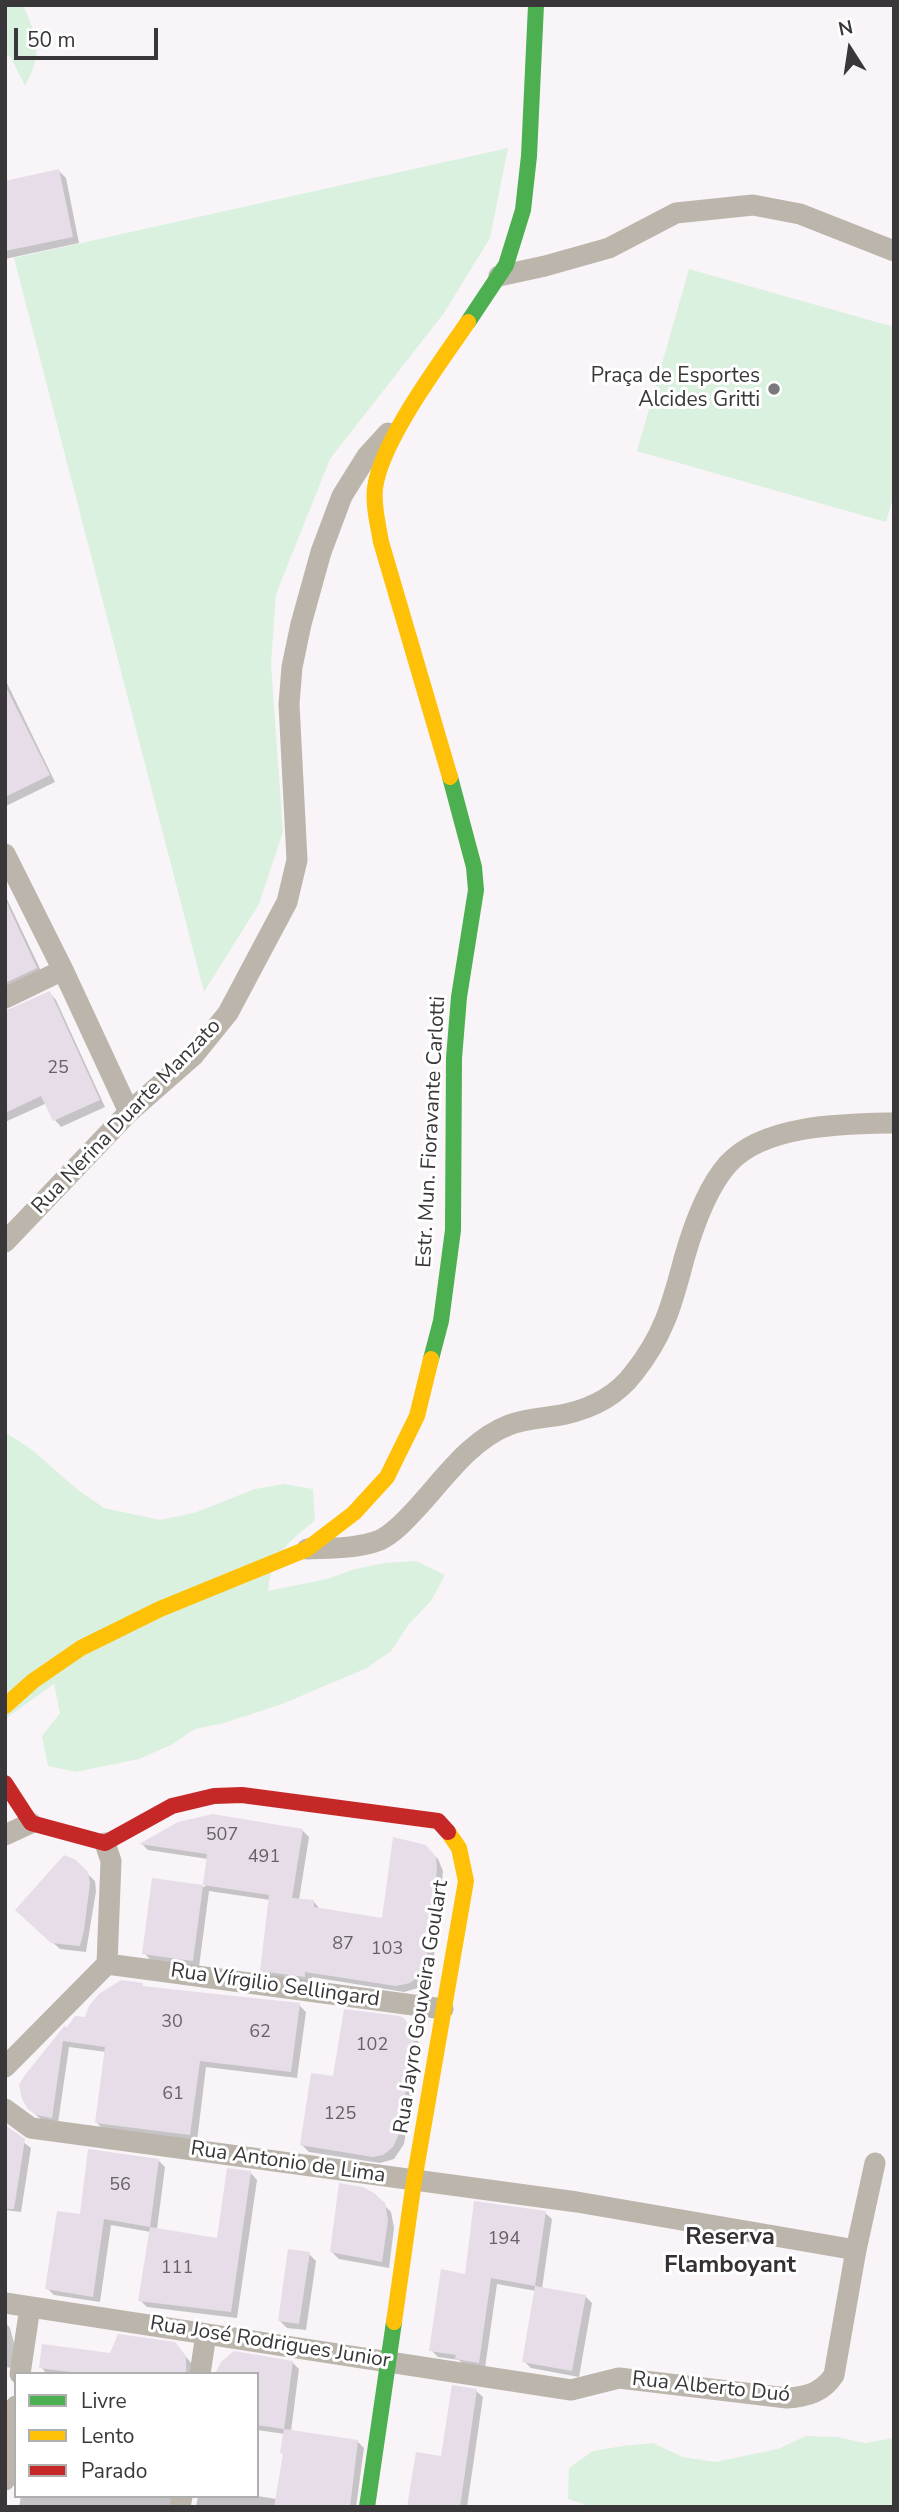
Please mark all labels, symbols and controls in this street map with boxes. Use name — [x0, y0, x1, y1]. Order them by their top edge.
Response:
scale bar — [18, 14, 161, 58]
north arrow — [815, 14, 885, 84]
text: N — [836, 14, 855, 43]
text: 50 m — [27, 26, 76, 54]
place label: Praça de Esportes Alcides Gritti — [591, 364, 760, 414]
marker: Praça de Esportes Alcides Gritti — [766, 381, 782, 397]
street label: Estr. Mun. Fioravante Carlotti — [412, 996, 452, 1268]
street label: Rua Nerina Duarte Manzato — [27, 1014, 227, 1220]
house number: 25 — [47, 1058, 69, 1080]
house number: 507 — [206, 1825, 238, 1847]
house number: 491 — [248, 1847, 280, 1869]
street label: Rua Jayro Gouveira Goulart — [390, 1878, 454, 2136]
house number: 87 — [332, 1934, 354, 1956]
house number: 103 — [371, 1939, 403, 1961]
street label: Rua Vírgilio Sellingard — [169, 1959, 381, 2013]
house number: 30 — [161, 2012, 183, 2034]
house number: 62 — [249, 2022, 271, 2044]
house number: 102 — [356, 2035, 388, 2057]
house number: 61 — [162, 2084, 184, 2106]
house number: 125 — [324, 2104, 356, 2126]
street label: Rua Antonio de Lima — [189, 2137, 387, 2189]
house number: 56 — [109, 2175, 131, 2197]
district label: Reserva Flamboyant — [664, 2224, 796, 2280]
house number: 194 — [488, 2229, 520, 2251]
house number: 111 — [161, 2258, 193, 2280]
street label: Rua José Rodrigues Junior — [148, 2312, 392, 2374]
street label: Rua Alberto Duó — [631, 2367, 791, 2409]
legend — [14, 2372, 259, 2498]
text: Livre — [81, 2387, 127, 2415]
text: Lento — [81, 2422, 134, 2450]
text: Parado — [81, 2457, 147, 2485]

